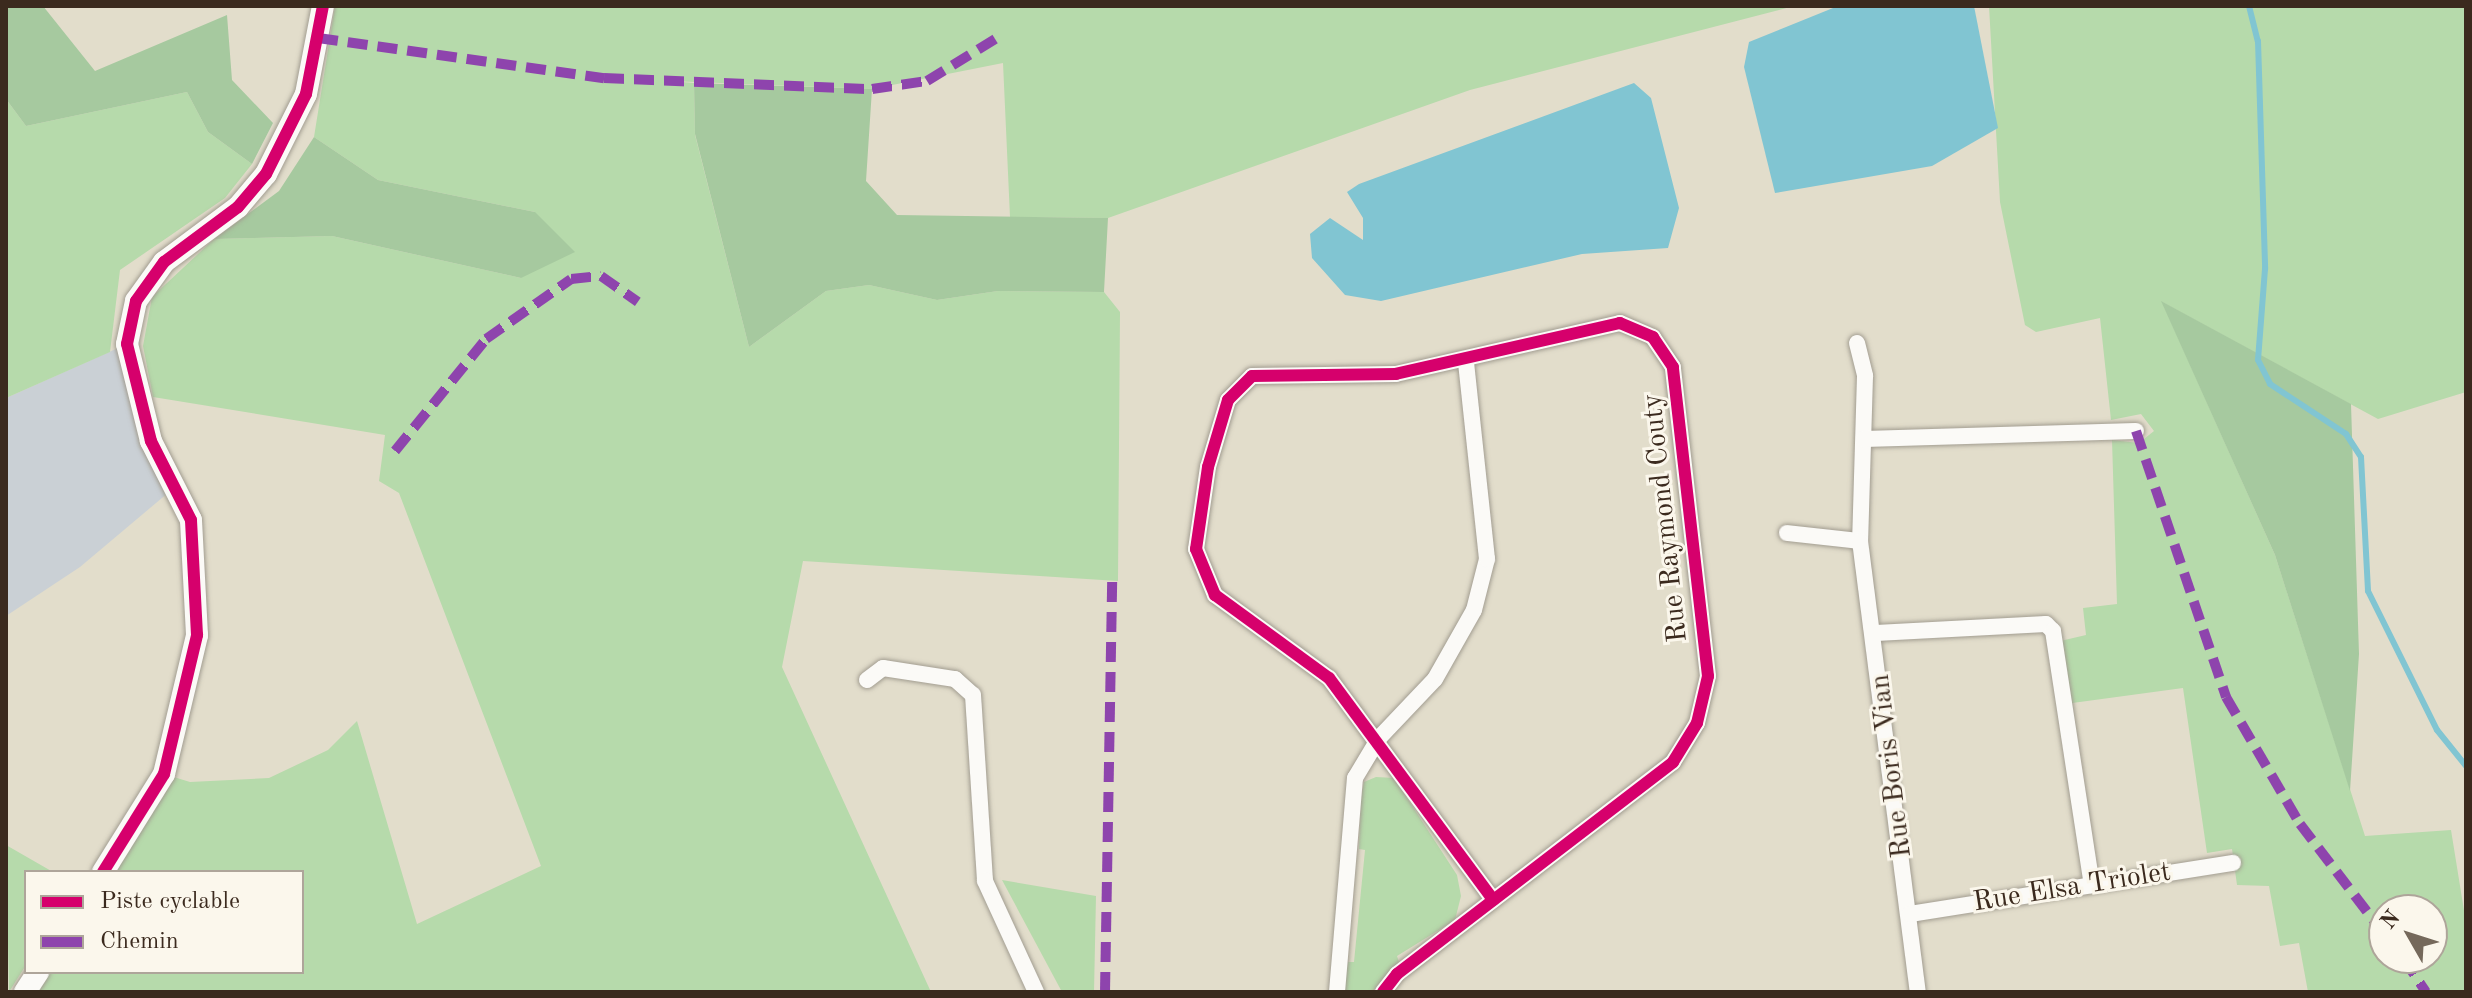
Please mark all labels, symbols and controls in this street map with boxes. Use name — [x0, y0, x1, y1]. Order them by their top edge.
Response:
street label: Rue Raymond Couty — [1636, 392, 1696, 644]
street label: Rue Boris Vian — [1864, 672, 1920, 860]
street label: Rue Elsa Triolet — [1971, 856, 2173, 920]
legend — [24, 870, 304, 974]
text: Piste cyclable — [100, 890, 240, 914]
north arrow — [2368, 894, 2448, 974]
text: N — [2377, 907, 2405, 934]
text: Chemin — [100, 930, 179, 954]

